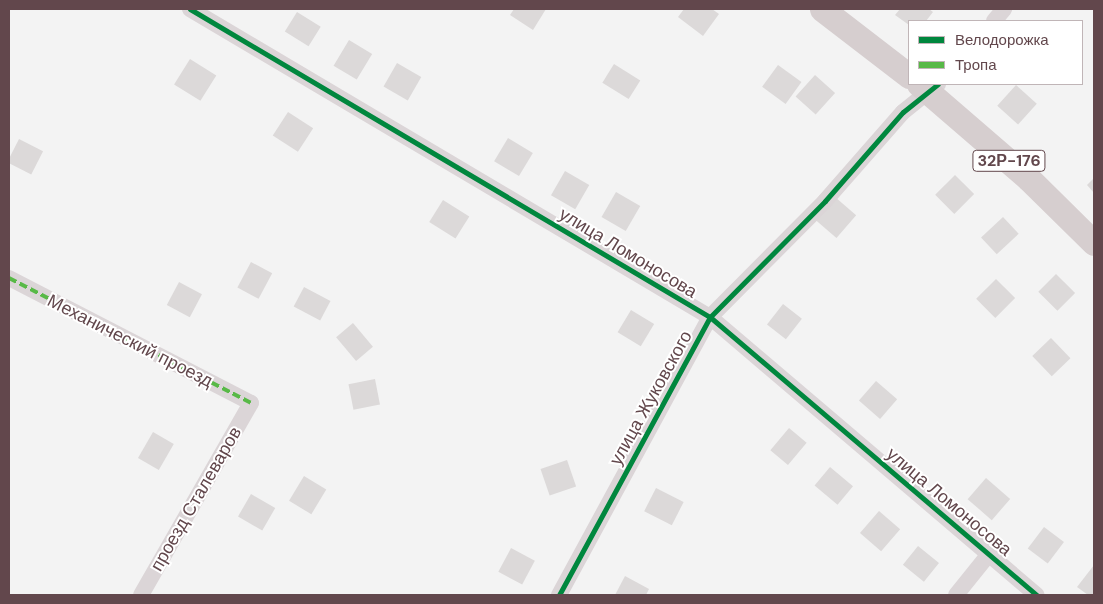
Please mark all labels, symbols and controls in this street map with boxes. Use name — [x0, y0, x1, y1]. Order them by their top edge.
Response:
legend — [908, 20, 1083, 85]
text: Велодорожка — [955, 30, 1049, 50]
text: Тропа — [955, 55, 996, 75]
road number: 32Р-176 — [972, 148, 1046, 175]
street label: улица Ломоносова — [555, 203, 701, 303]
street label: Механический проезд — [44, 290, 216, 392]
street label: улица Жуковского — [605, 327, 697, 469]
street label: проезд Сталеваров — [146, 423, 246, 575]
street label: улица Ломоносова — [882, 443, 1016, 561]

